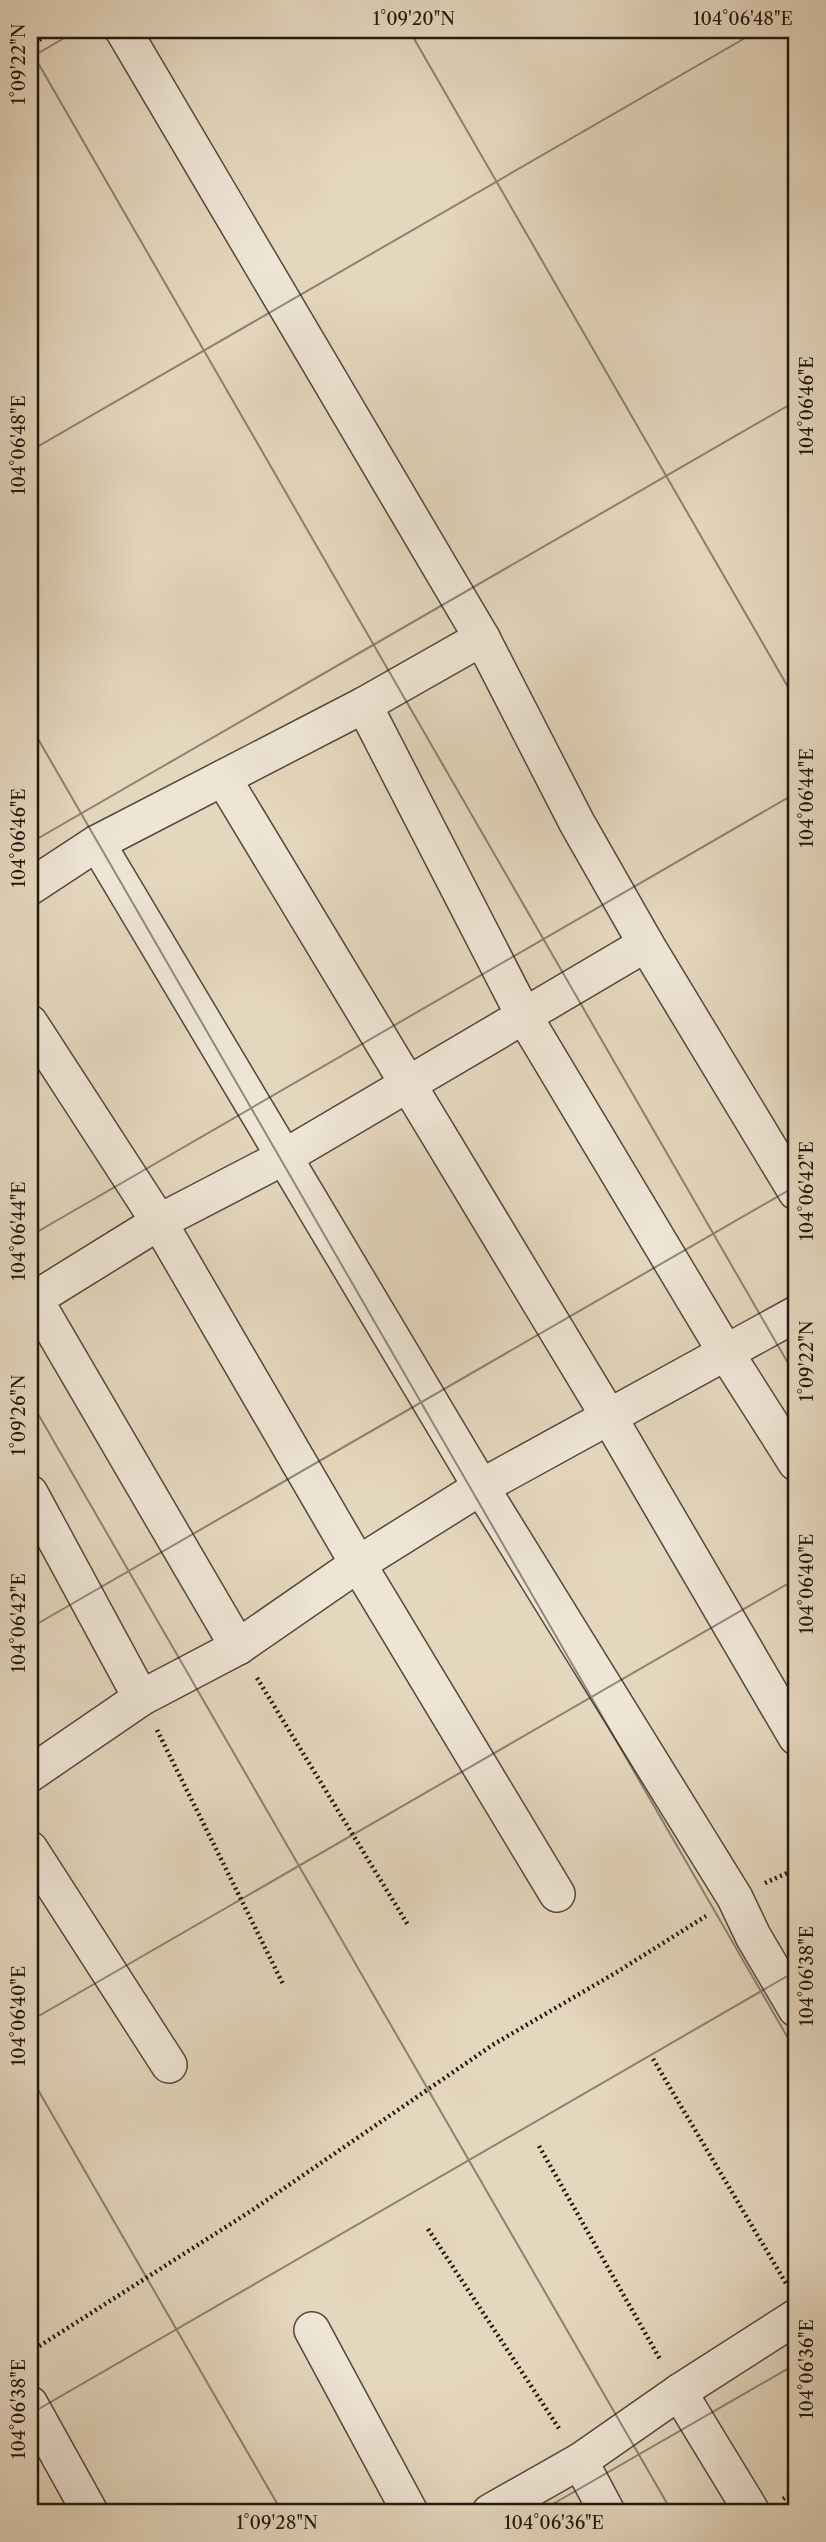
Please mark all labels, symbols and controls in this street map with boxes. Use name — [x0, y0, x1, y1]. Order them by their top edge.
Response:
text: 1°09'20"N — [373, 8, 455, 30]
text: 104°06'48"E — [693, 8, 793, 30]
text: 1°09'22"N — [8, 23, 30, 105]
text: 104°06'46"E — [796, 356, 818, 456]
text: 104°06'48"E — [8, 395, 30, 495]
text: 104°06'44"E — [796, 748, 818, 848]
text: 104°06'46"E — [8, 788, 30, 888]
text: 104°06'42"E — [796, 1141, 818, 1241]
text: 104°06'44"E — [8, 1181, 30, 1281]
text: 1°09'22"N — [796, 1320, 818, 1402]
text: 1°09'26"N — [8, 1374, 30, 1456]
text: 104°06'40"E — [796, 1534, 818, 1634]
text: 104°06'42"E — [8, 1573, 30, 1673]
text: 104°06'38"E — [796, 1926, 818, 2026]
text: 104°06'40"E — [8, 1966, 30, 2066]
text: 104°06'36"E — [796, 2319, 818, 2419]
text: 104°06'38"E — [8, 2359, 30, 2459]
text: 1°09'28"N — [236, 2512, 318, 2534]
text: 104°06'36"E — [504, 2512, 604, 2534]

